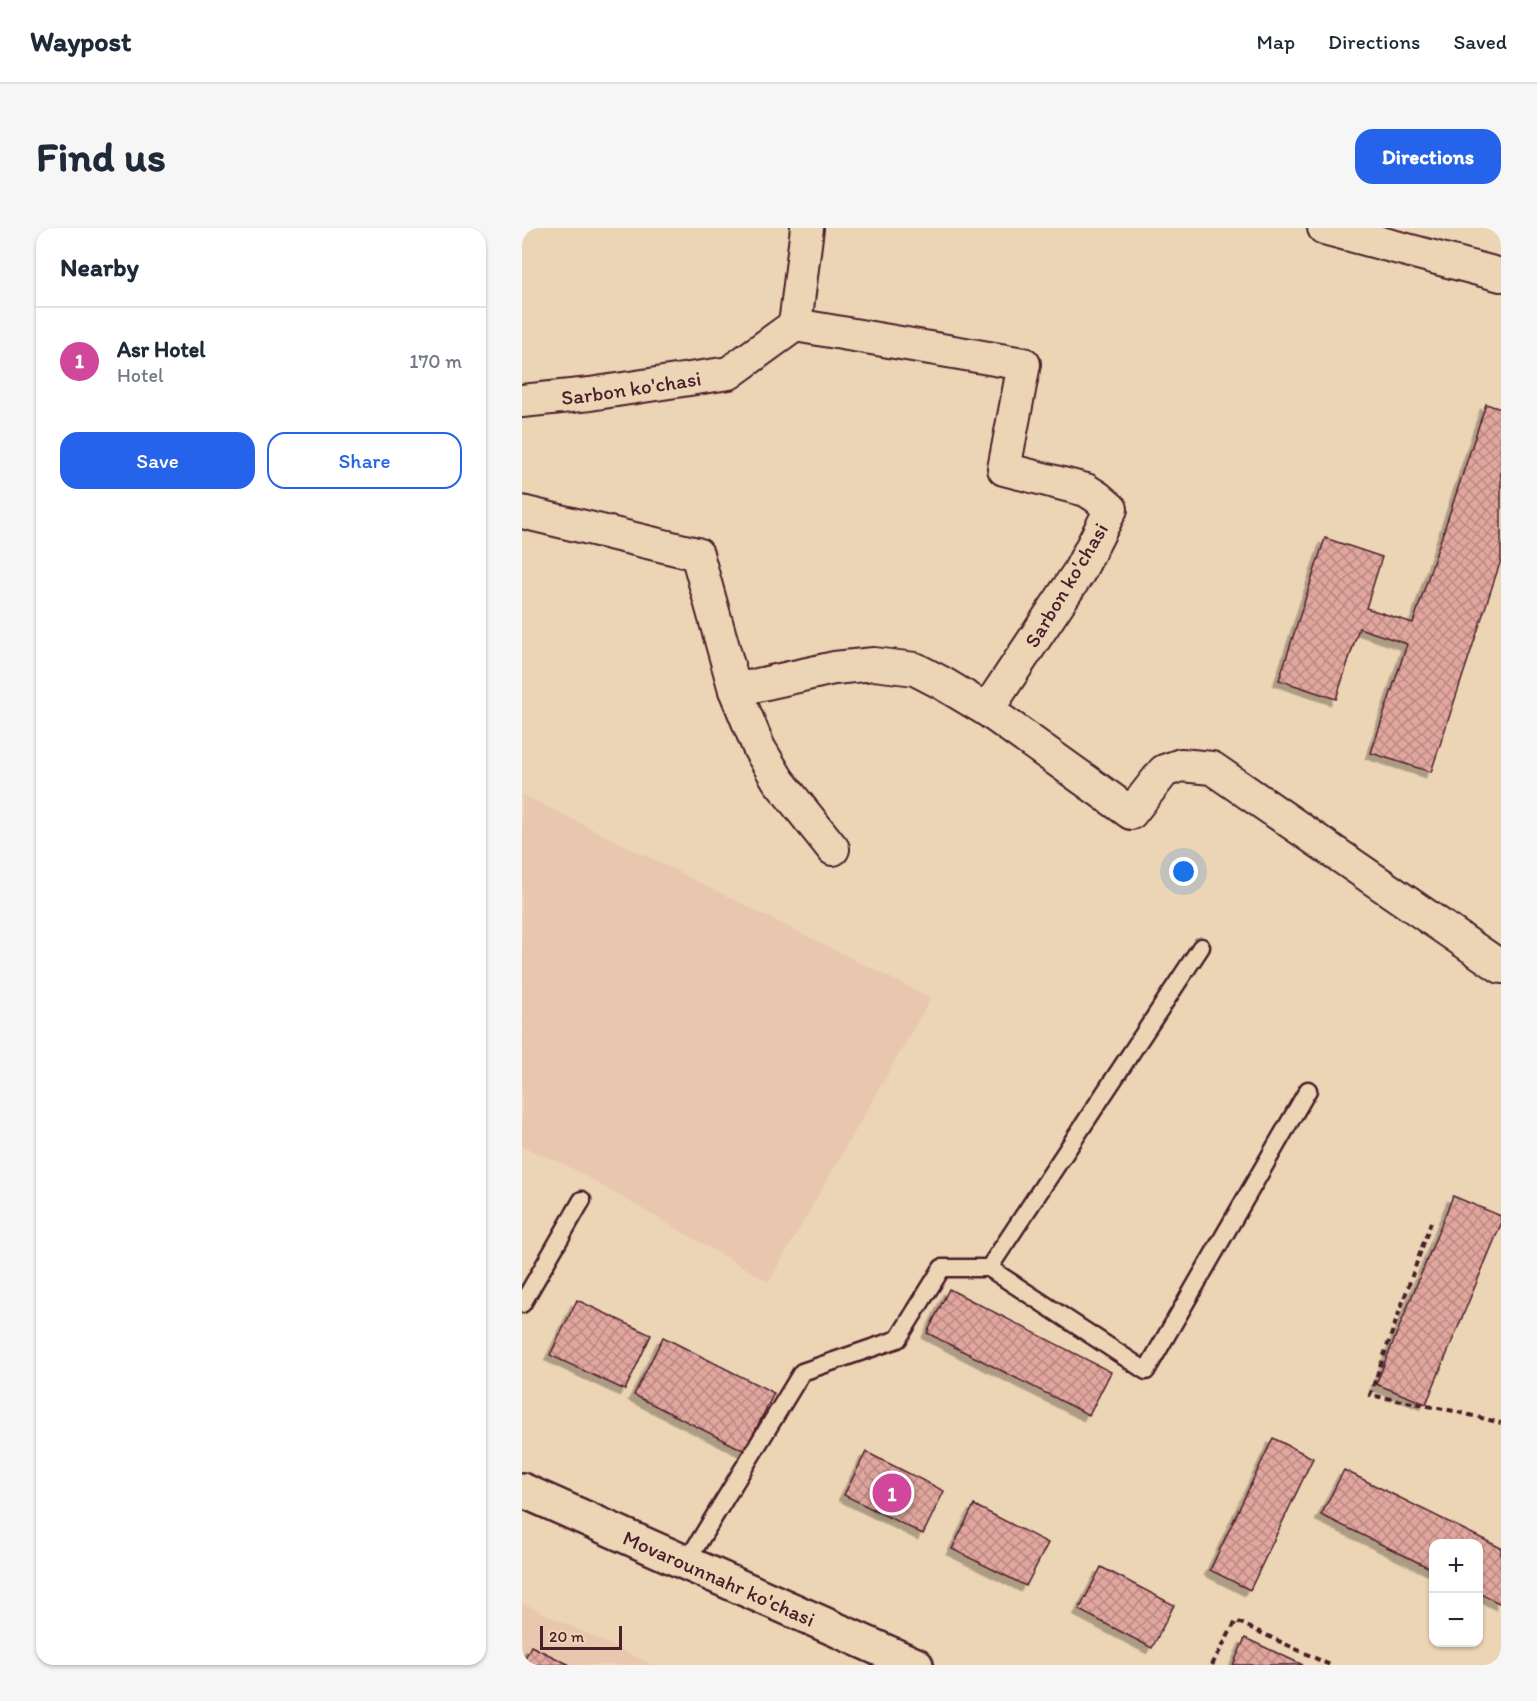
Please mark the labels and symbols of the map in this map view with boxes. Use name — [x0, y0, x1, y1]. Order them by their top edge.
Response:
street label: Sarbon ko'chasi — [560, 365, 703, 409]
street label: Sarbon ko'chasi — [1019, 518, 1113, 652]
your location — [1169, 857, 1198, 886]
pin: 1 — [872, 1470, 911, 1516]
street label: Movarounnahr ko'chasi — [620, 1524, 819, 1631]
scale bar — [540, 1623, 622, 1650]

